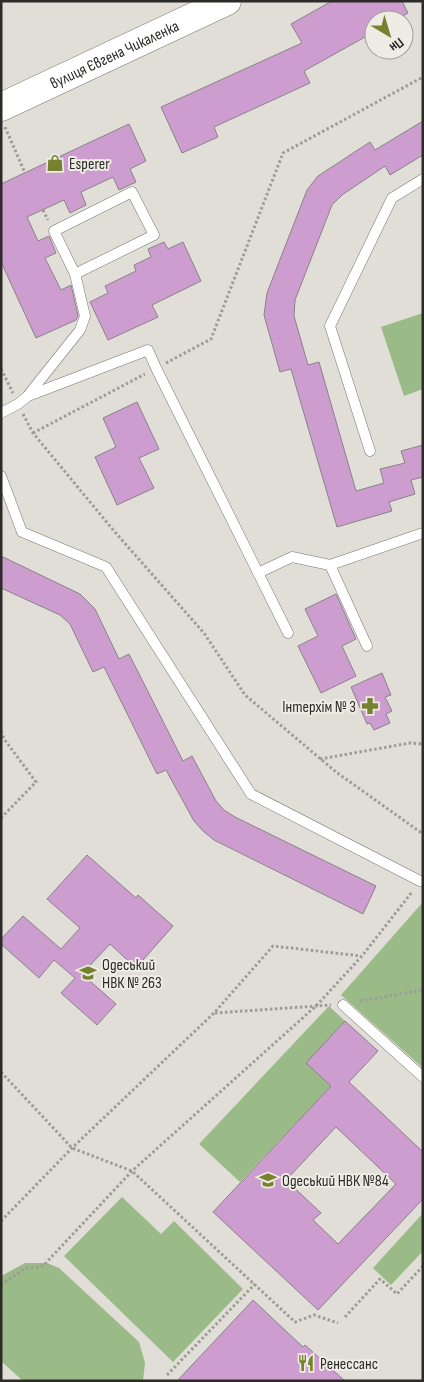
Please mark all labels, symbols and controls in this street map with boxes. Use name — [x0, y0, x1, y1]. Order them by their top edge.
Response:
north arrow — [364, 10, 414, 60]
street label: вулиця Євгена Чикаленка — [47, 17, 182, 94]
text: Пн — [386, 34, 407, 56]
shop icon: Esperer — [45, 153, 65, 173]
place label: Esperer — [69, 155, 110, 174]
pharmacy icon: Інтерхім № 3 — [360, 696, 380, 716]
place label: Інтерхім № 3 — [282, 698, 356, 717]
place label: Одеський НВК № 263 — [102, 956, 162, 993]
school or university icon: Одеський НВК № 263 — [78, 963, 98, 983]
school or university icon: Одеський НВК №84 — [258, 1170, 278, 1190]
place label: Одеський НВК №84 — [282, 1172, 389, 1191]
restaurant icon: Ренессанс — [296, 1353, 316, 1373]
place label: Ренессанс — [320, 1355, 378, 1374]

